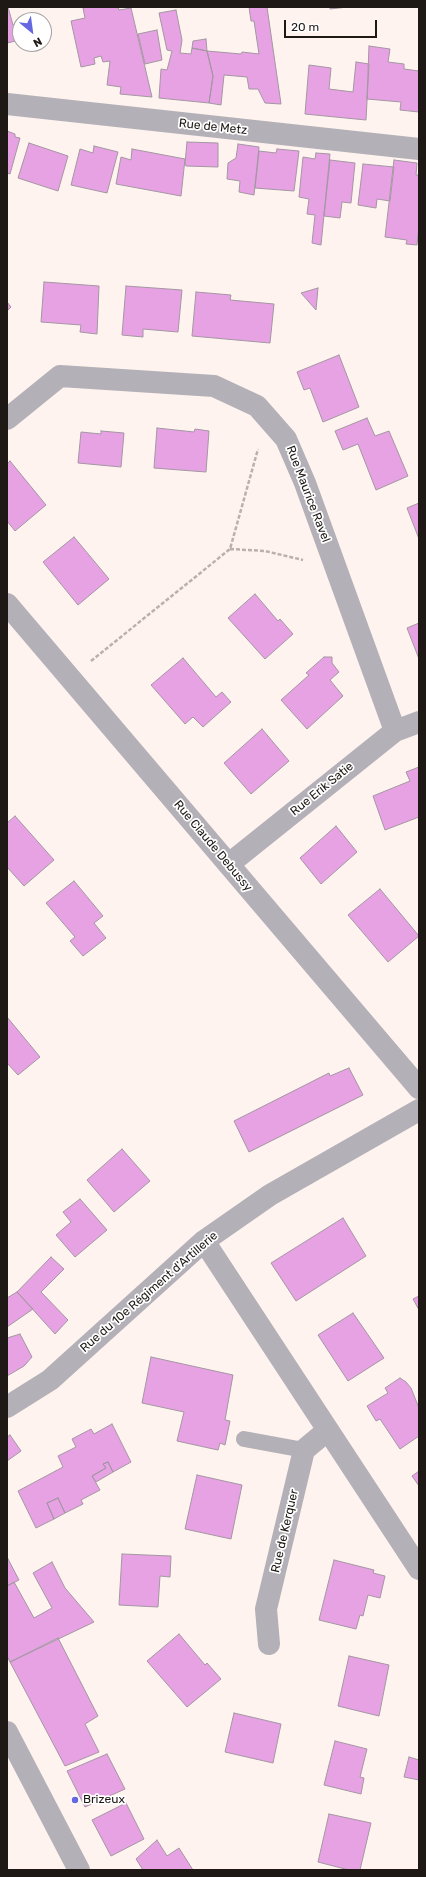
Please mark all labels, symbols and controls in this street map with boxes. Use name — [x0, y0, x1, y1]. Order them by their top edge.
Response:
north arrow — [12, 12, 52, 52]
scale bar — [286, 12, 379, 38]
text: 20 m — [291, 20, 319, 34]
text: N — [31, 34, 44, 50]
street label: Rue de Metz — [178, 116, 248, 138]
street label: Rue Maurice Ravel — [283, 444, 333, 544]
street label: Rue Erik Satie — [288, 759, 356, 819]
street label: Rue Claude Debussy — [171, 798, 255, 894]
street label: Rue du 10e Régiment d'Artillerie — [77, 1228, 221, 1356]
street label: Rue de Kerquer — [268, 1488, 302, 1574]
place label: Brizeux — [83, 1793, 125, 1807]
marker: Brizeux — [70, 1795, 80, 1805]

